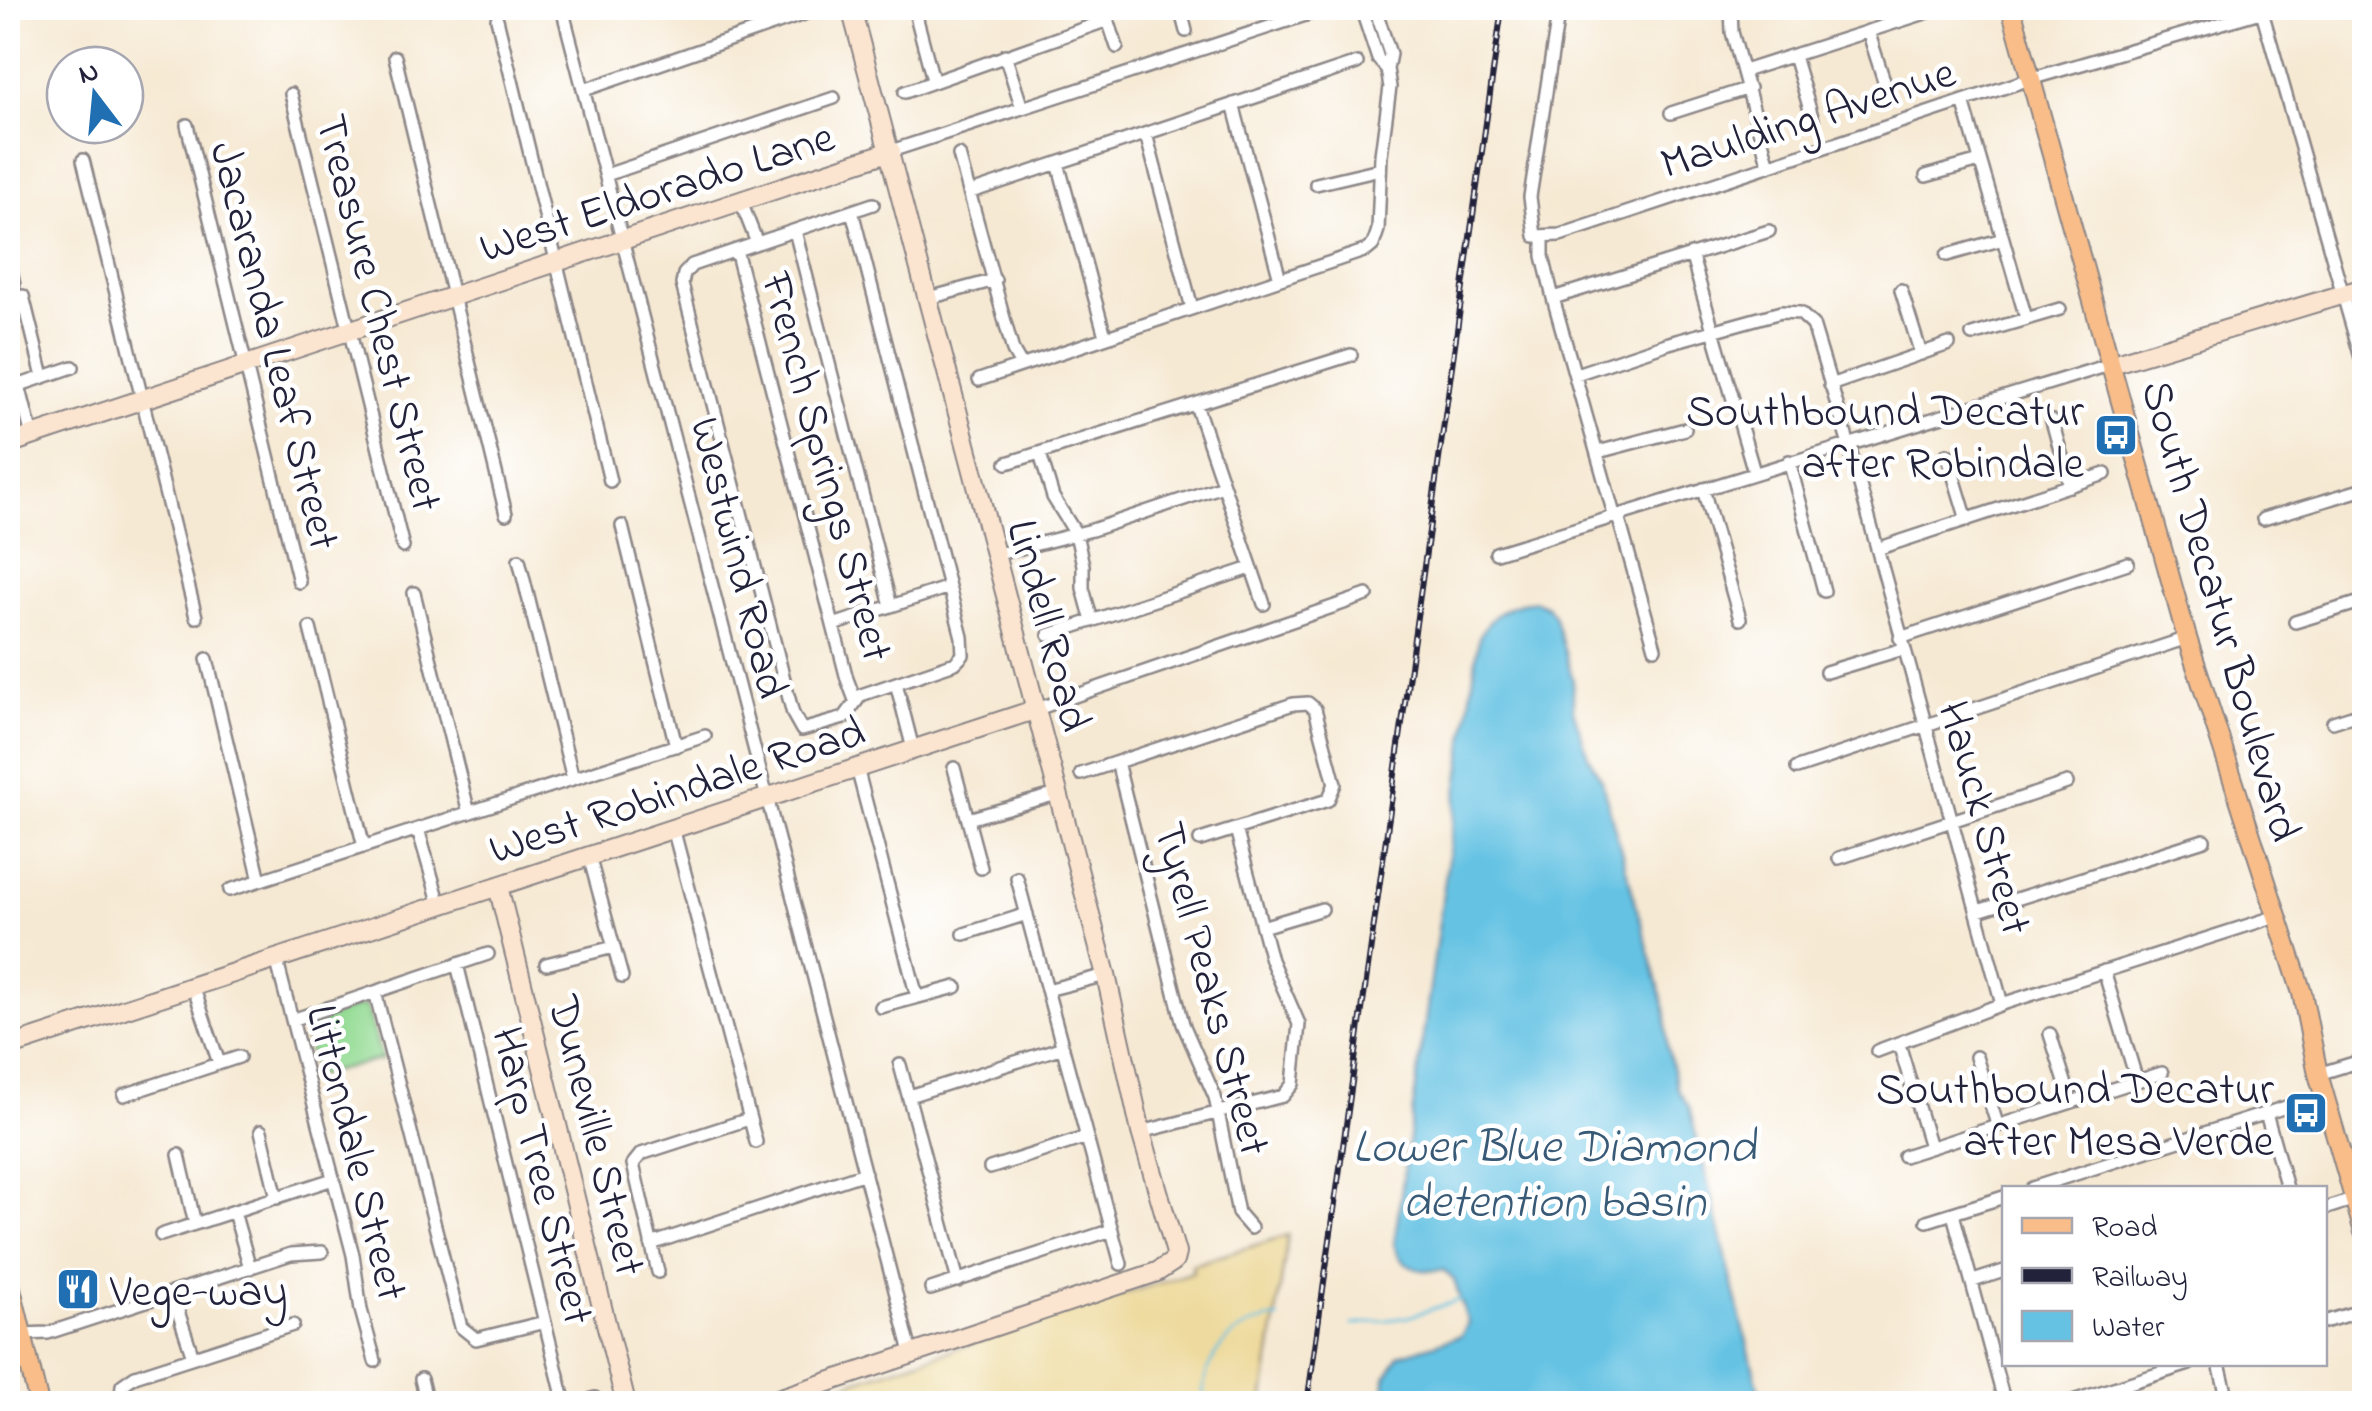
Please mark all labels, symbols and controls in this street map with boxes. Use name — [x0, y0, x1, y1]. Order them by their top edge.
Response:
street label: Maulding Avenue — [1653, 42, 1966, 200]
north arrow — [45, 45, 145, 145]
text: N — [74, 52, 104, 97]
street label: West Eldorado Lane — [472, 106, 844, 283]
street label: Treasure Chest Street — [295, 108, 457, 519]
street label: Jacaranda Leaf Street — [190, 135, 355, 557]
street label: French Springs Street — [739, 265, 908, 669]
street label: South Decatur Boulevard — [2121, 373, 2316, 850]
place label: Southbound Decatur after Robindale — [1686, 381, 2085, 499]
street label: Westwind Road — [669, 411, 803, 706]
bus stop icon: Southbound Decatur after Robindale — [2093, 412, 2139, 458]
street label: Lindell Road — [986, 513, 1106, 739]
street label: Hauck Street — [1917, 694, 2047, 943]
street label: West Robindale Road — [481, 701, 874, 885]
street label: Tyrell Peaks Street — [1133, 815, 1285, 1163]
street label: Duneville Street — [527, 988, 661, 1283]
street label: Littondale Street — [286, 998, 423, 1308]
street label: Harp Tree Street — [471, 1020, 609, 1332]
place label: Southbound Decatur after Mesa Verde — [1876, 1059, 2275, 1177]
bus stop icon: Southbound Decatur after Mesa Verde — [2283, 1090, 2329, 1136]
water label: Lower Blue Diamond detention basin — [1352, 1114, 1758, 1239]
legend — [2002, 1186, 2327, 1366]
text: Road — [2092, 1207, 2157, 1251]
text: Railway — [2092, 1257, 2188, 1301]
place label: Vege-way — [109, 1261, 287, 1328]
restaurant icon: Vege-way — [55, 1266, 101, 1312]
text: Water — [2092, 1307, 2165, 1351]

